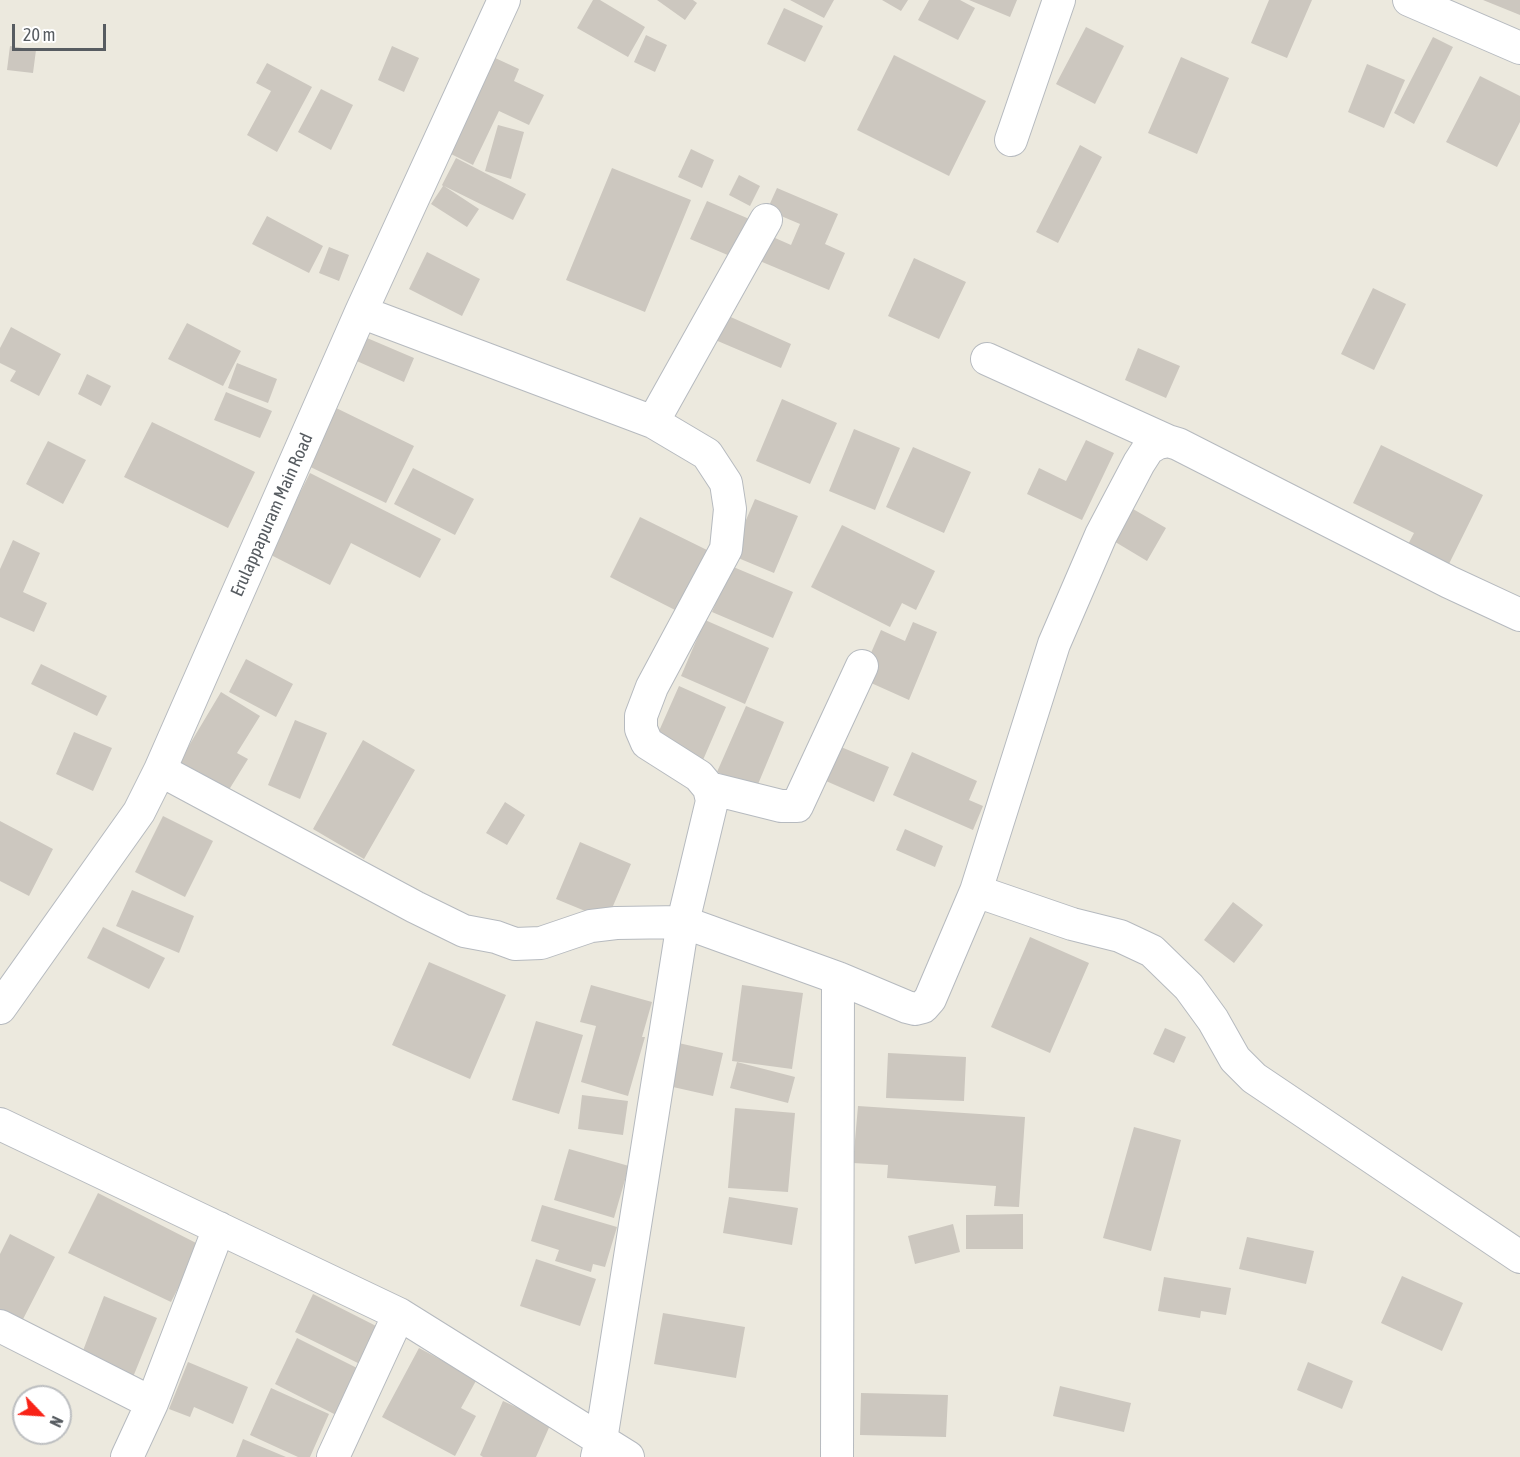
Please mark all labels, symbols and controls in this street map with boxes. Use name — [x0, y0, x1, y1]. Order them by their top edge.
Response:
scale bar — [15, 12, 110, 50]
text: 20 m — [23, 24, 55, 45]
street label: Erulappapuram Main Road — [226, 430, 318, 600]
north arrow — [12, 1385, 72, 1445]
text: N — [46, 1414, 67, 1430]

